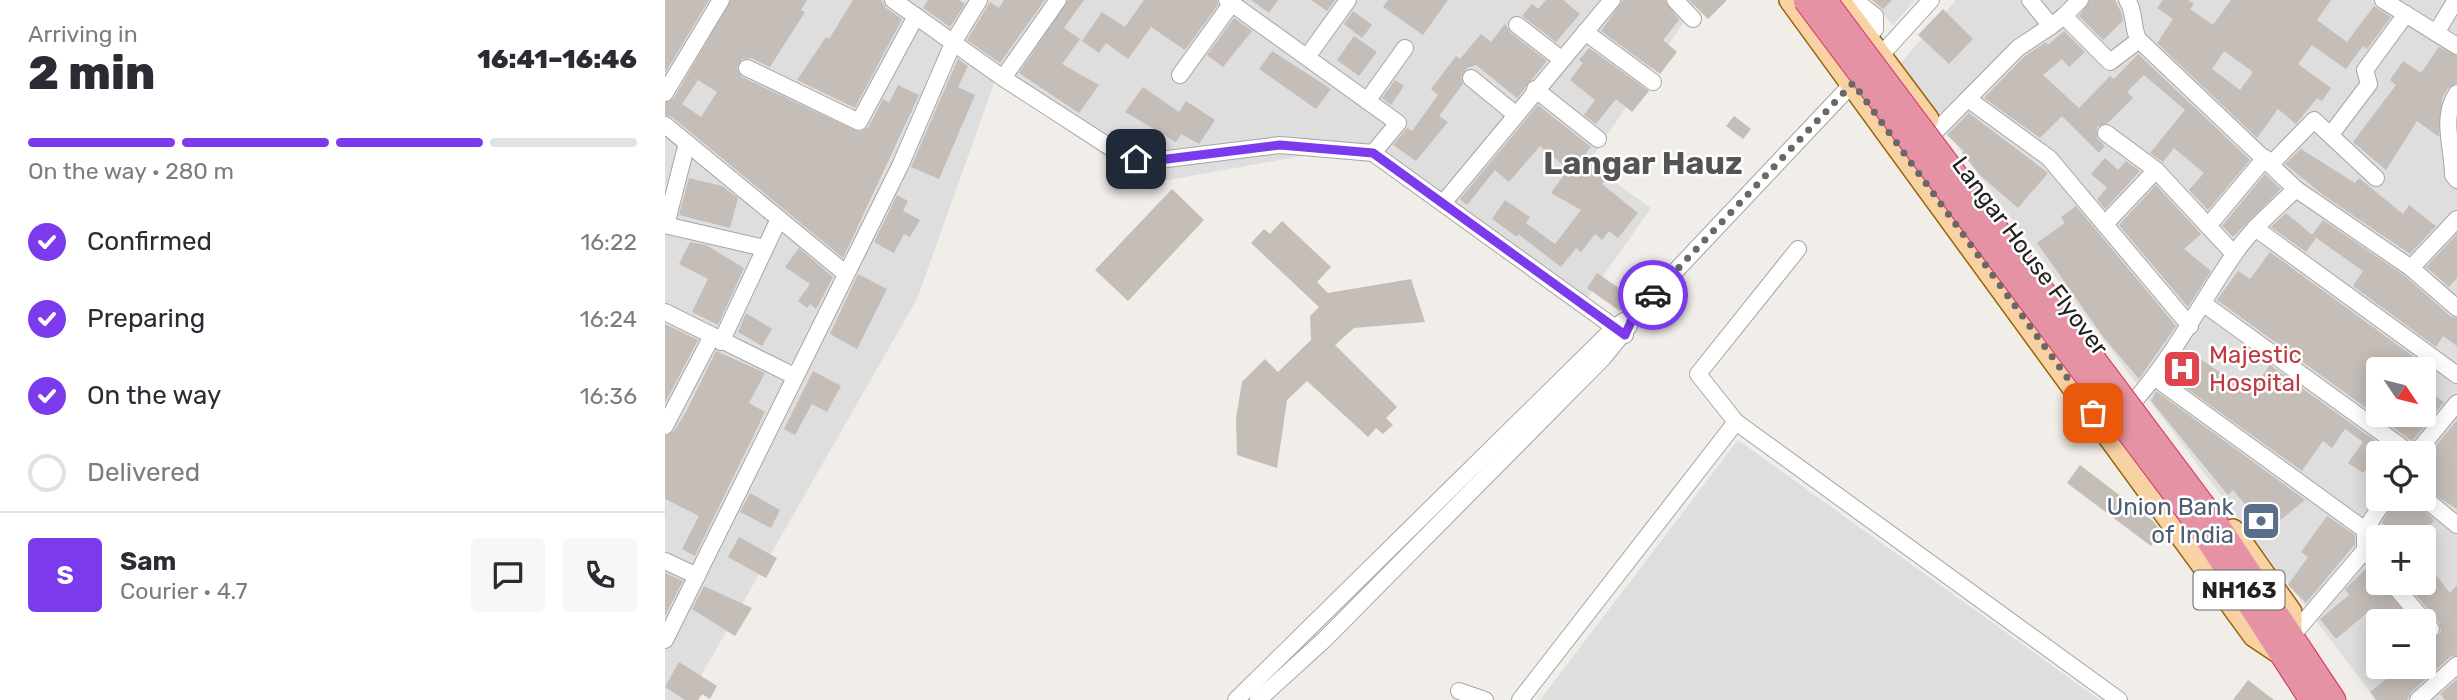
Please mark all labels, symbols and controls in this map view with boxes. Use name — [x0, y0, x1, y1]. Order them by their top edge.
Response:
text: Arriving in — [28, 20, 138, 48]
text: 16:41–16:46 — [477, 44, 637, 75]
text: 2 min — [28, 46, 155, 101]
pin — [1106, 129, 1166, 189]
icon: home — [1117, 140, 1155, 178]
district label: Langar Hauz — [1543, 144, 1743, 182]
street label: Langar House Flyover — [1946, 151, 2114, 361]
text: On the way · 280 m — [28, 157, 234, 185]
icon: check — [28, 223, 66, 261]
text: Confirmed — [87, 226, 212, 257]
text: 16:22 — [580, 228, 637, 256]
courier — [1618, 260, 1688, 330]
icon: car — [1634, 276, 1672, 314]
icon: check — [28, 300, 66, 338]
text: Preparing — [87, 303, 205, 334]
text: 16:24 — [580, 305, 637, 333]
place label: Majestic Hospital — [2209, 341, 2302, 397]
hospital icon: Majestic Hospital — [2161, 348, 2203, 390]
north arrow — [2366, 357, 2436, 427]
map controls — [2366, 357, 2436, 679]
icon: check — [28, 377, 66, 415]
text: On the way — [87, 380, 221, 411]
text: 16:36 — [580, 382, 637, 410]
pin — [2063, 383, 2123, 443]
icon: bag — [2074, 394, 2112, 432]
button: locate — [2366, 441, 2436, 511]
text: Delivered — [87, 457, 200, 488]
place label: Union Bank of India — [2106, 493, 2235, 549]
bank icon: Union Bank of India — [2240, 500, 2282, 542]
button: + — [2366, 525, 2436, 595]
button: chat — [471, 538, 545, 612]
button: phone — [563, 538, 637, 612]
text: Sam — [120, 546, 176, 577]
text: S — [56, 560, 74, 591]
road number: NH163 — [2193, 570, 2285, 610]
text: Courier · 4.7 — [120, 577, 247, 605]
button: − — [2366, 609, 2436, 679]

